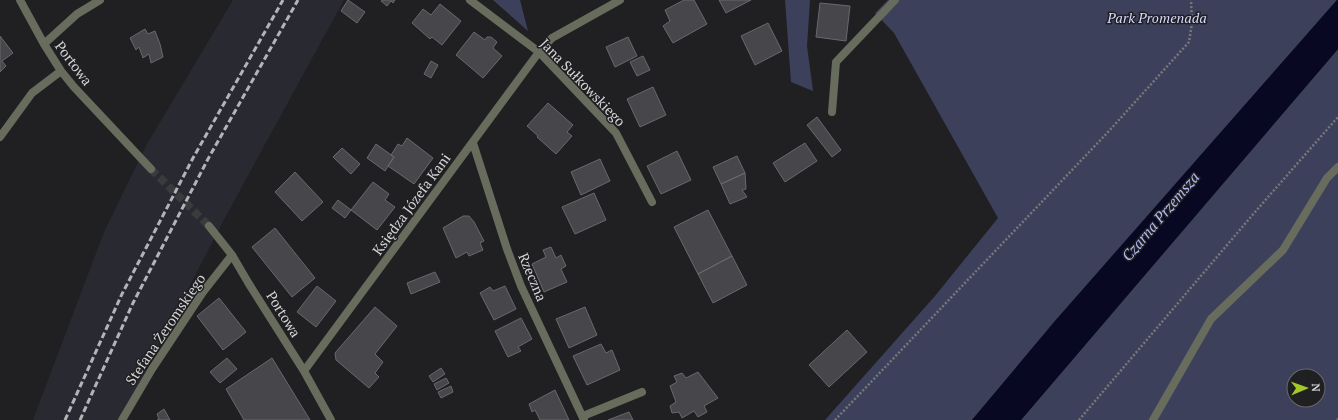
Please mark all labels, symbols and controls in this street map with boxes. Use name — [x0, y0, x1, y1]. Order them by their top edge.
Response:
park label: Park Promenada — [1106, 8, 1207, 27]
street label: Jana Sułkowskiego — [536, 34, 630, 130]
street label: Portowa — [51, 37, 97, 89]
street label: Księdza Józefa Kani — [368, 149, 454, 259]
water label: Czarna Przemsza — [1117, 167, 1203, 265]
street label: Rzeczna — [514, 250, 552, 304]
street label: Stefana Żeromskiego — [121, 269, 210, 388]
street label: Portowa — [262, 287, 306, 341]
north arrow — [1286, 368, 1326, 408]
text: N — [1309, 383, 1323, 393]

